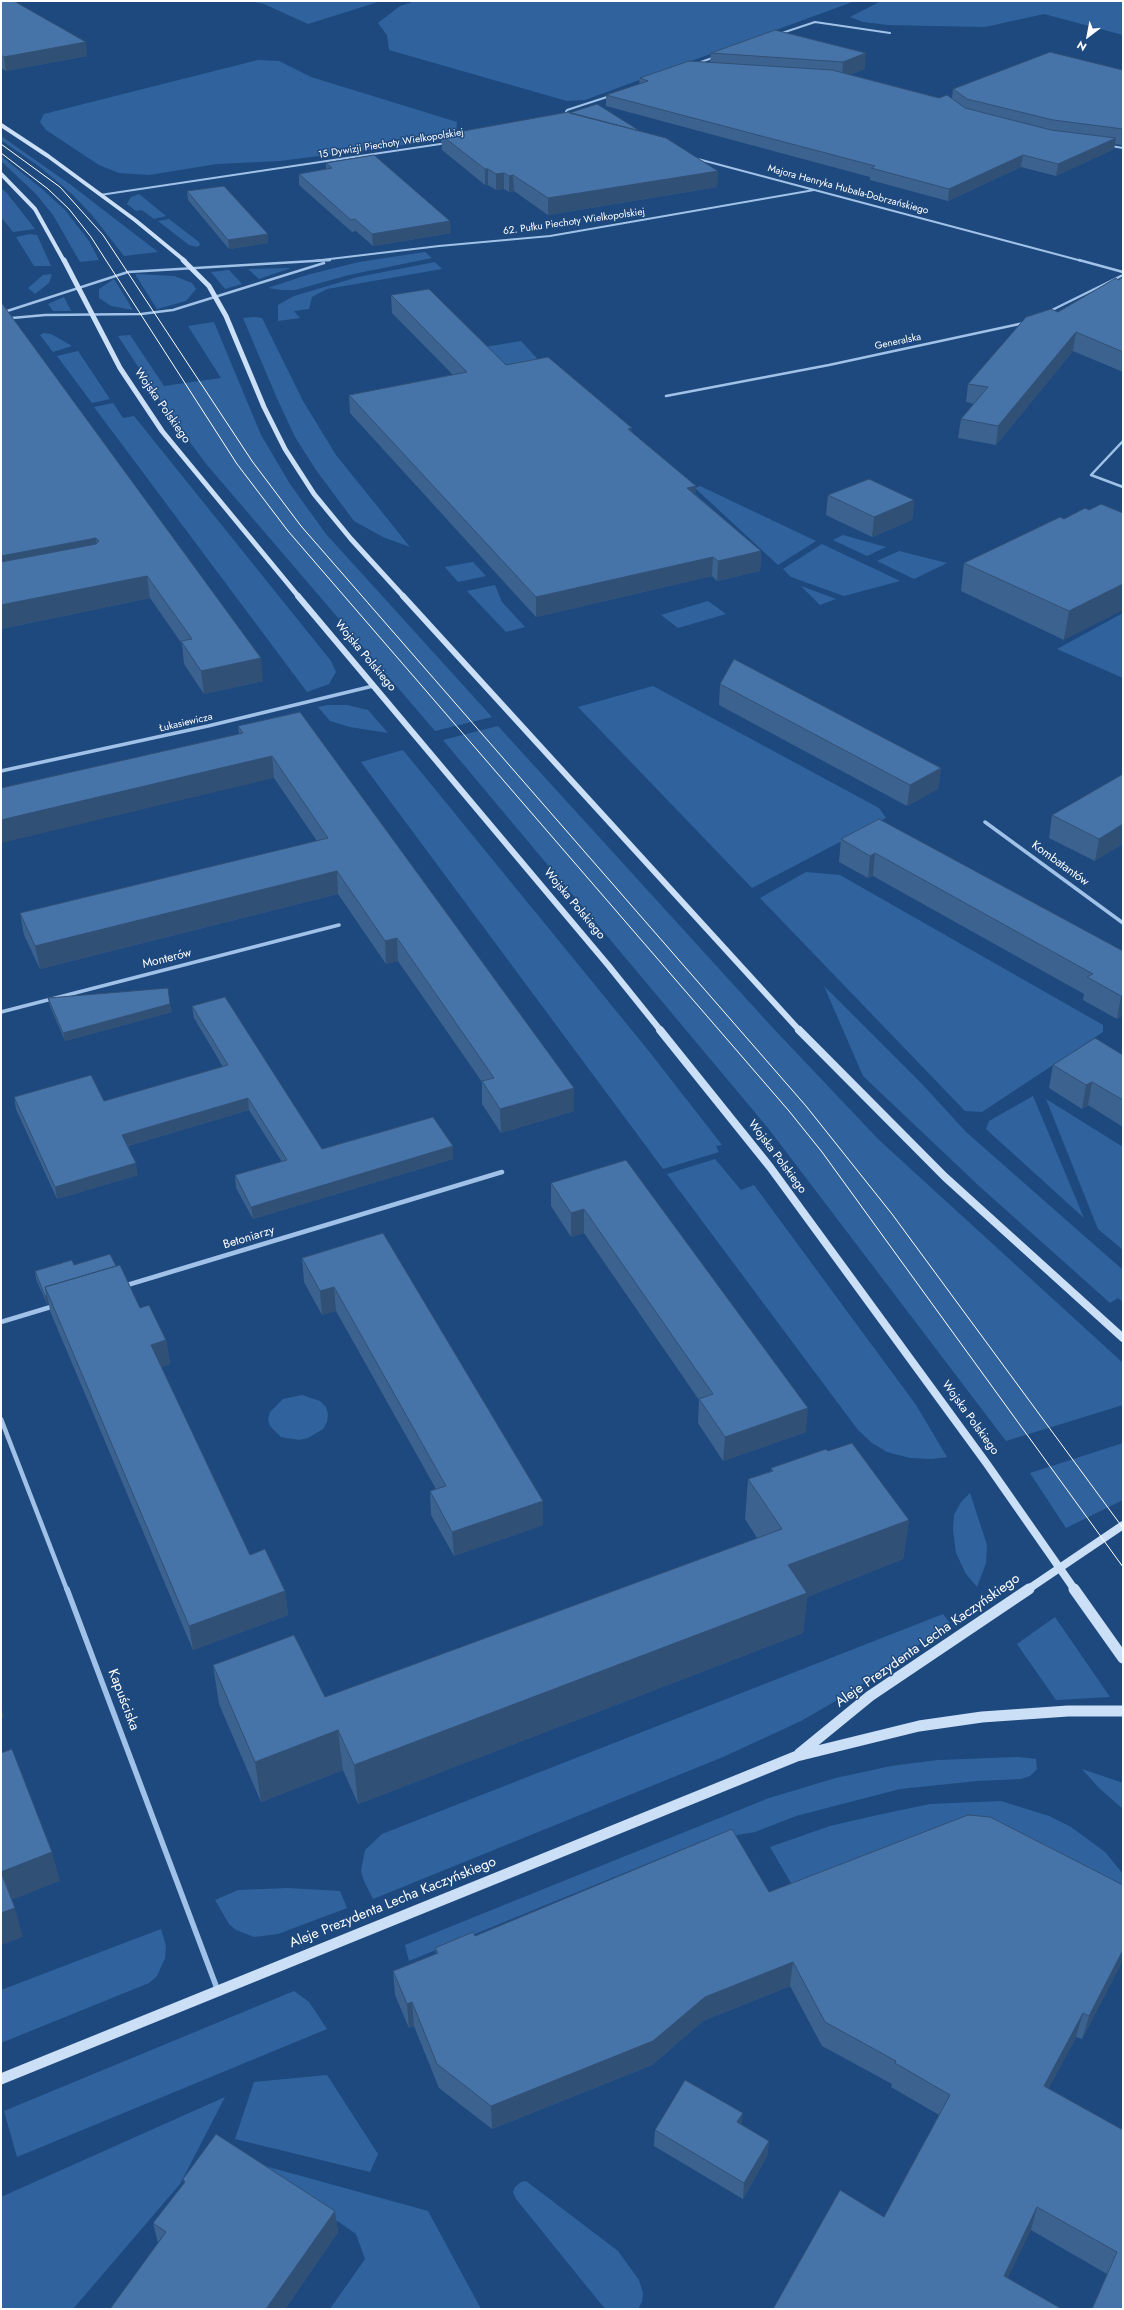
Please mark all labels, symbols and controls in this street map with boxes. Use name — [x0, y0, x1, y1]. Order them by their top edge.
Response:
north arrow — [1068, 16, 1108, 56]
text: N — [1074, 37, 1090, 55]
street label: 15 Dywizji Piechoty Wielkopolskiej — [317, 127, 465, 161]
street label: Majora Henryka Hubala-Dobrzańskiego — [766, 163, 930, 217]
street label: 62. Pułku Piechoty Wielkopolskiej — [502, 206, 646, 238]
street label: Generalska — [874, 331, 922, 353]
street label: Wojska Polskiego — [131, 366, 193, 446]
street label: Wojska Polskiego — [331, 618, 399, 694]
street label: Łukasiewicza — [158, 711, 214, 735]
street label: Kombatantów — [1029, 838, 1091, 890]
street label: Wojska Polskiego — [540, 866, 608, 942]
street label: Monterów — [141, 946, 193, 972]
street label: Wojska Polskiego — [745, 1117, 809, 1197]
street label: Betoniarzy — [222, 1223, 276, 1253]
street label: Wojska Polskiego — [938, 1378, 1002, 1458]
street label: Aleje Prezydenta Lecha Kaczyńskiego — [832, 1571, 1024, 1711]
street label: Kapuściska — [104, 1667, 142, 1733]
street label: Aleje Prezydenta Lecha Kaczyńskiego — [287, 1854, 499, 1952]

